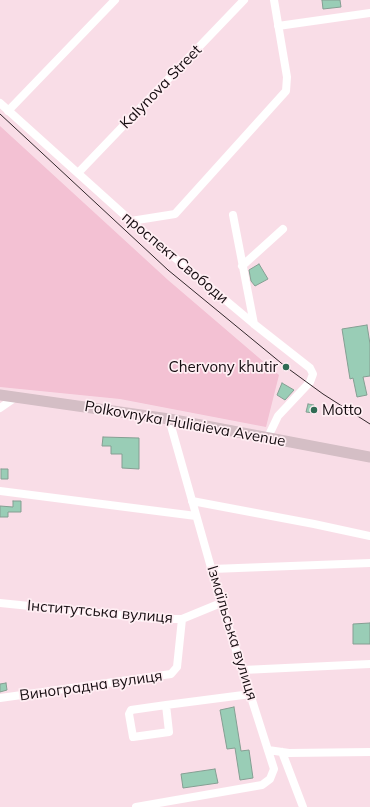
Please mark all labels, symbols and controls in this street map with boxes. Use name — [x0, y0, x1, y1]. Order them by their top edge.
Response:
street label: Kalynova Street — [116, 41, 206, 133]
street label: проспект Свободи — [118, 208, 232, 308]
place label: Chervony khutir — [168, 358, 278, 376]
marker: Chervony khutir — [281, 362, 291, 372]
street label: Polkovnyka Huliaieva Avenue — [83, 397, 287, 451]
place label: Motto — [322, 401, 362, 419]
marker: Motto — [309, 405, 319, 415]
street label: Ізмаїльська вулиця — [203, 564, 261, 702]
street label: Інститутська вулиця — [26, 597, 174, 627]
street label: Виноградна вулиця — [18, 667, 164, 705]

